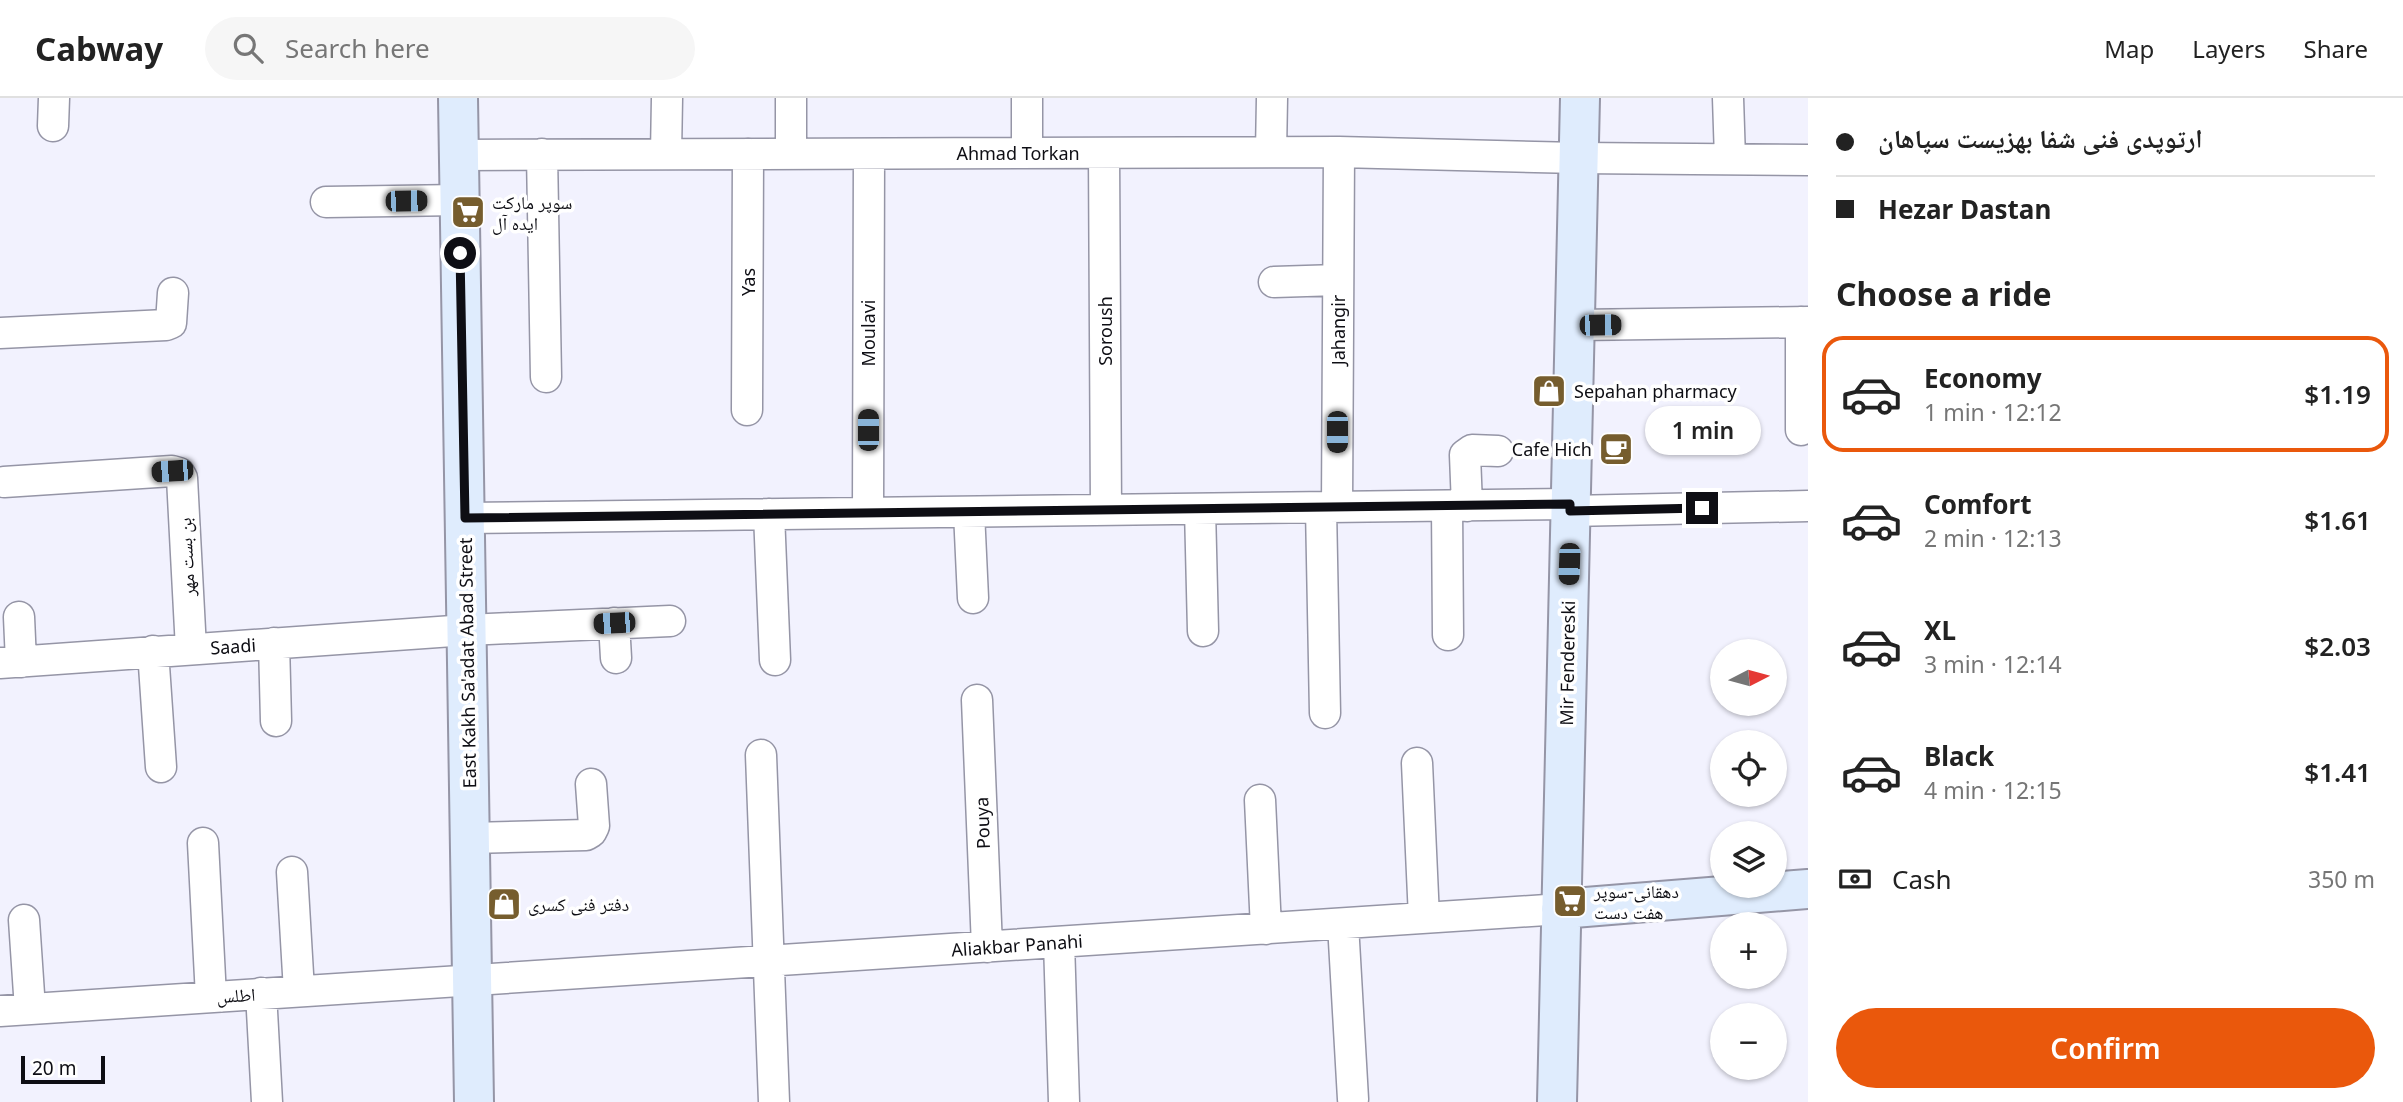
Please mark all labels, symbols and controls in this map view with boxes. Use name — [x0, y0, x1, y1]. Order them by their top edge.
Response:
search box — [205, 17, 695, 80]
text: Cabway — [35, 26, 163, 71]
icon: search — [229, 29, 267, 67]
text: Search here — [285, 30, 430, 66]
text: Map — [2104, 32, 2154, 65]
text: Layers — [2192, 32, 2266, 65]
text: Share — [2304, 32, 2368, 65]
text: ارتوپدی فنی شفا بهزیست سپاهان — [1878, 120, 2203, 156]
street label: Ahmad Torkan — [956, 141, 1080, 165]
car — [385, 190, 428, 212]
place label: سوپر مارکت ایده آل — [492, 190, 572, 235]
text: Hezar Dastan — [1878, 191, 2051, 227]
supermarket icon: سوپر مارکت ایده آل — [449, 193, 487, 231]
route start — [444, 237, 476, 269]
street label: Yas — [736, 268, 760, 296]
text: Choose a ride — [1836, 272, 2052, 315]
street label: Jahangir — [1326, 294, 1350, 367]
street label: Soroush — [1093, 296, 1117, 366]
street label: Moulavi — [856, 300, 880, 366]
car — [1579, 314, 1622, 336]
text: Economy — [1924, 360, 2042, 396]
icon: car — [1840, 363, 1903, 426]
shop icon: Sepahan pharmacy — [1530, 372, 1568, 410]
text: $1.19 — [2304, 376, 2371, 412]
place label: Sepahan pharmacy — [1574, 379, 1738, 403]
text: 1 min · 12:12 — [1924, 396, 2062, 428]
callout: 1 min — [1644, 406, 1760, 456]
car — [858, 409, 879, 451]
car — [1327, 411, 1348, 453]
text: 1 min — [1672, 414, 1734, 446]
cafe icon: Cafe Hich — [1597, 430, 1635, 468]
place label: Cafe Hich — [1512, 437, 1592, 461]
car — [151, 459, 194, 483]
text: Comfort — [1924, 486, 2032, 522]
icon: car — [1840, 489, 1903, 552]
route end — [1686, 492, 1718, 524]
text: $1.61 — [2304, 502, 2371, 538]
street label: بن بست مهر — [172, 517, 200, 598]
text: 2 min · 12:13 — [1924, 522, 2062, 554]
street label: East Kakh Sa'adat Abad Street — [453, 537, 481, 789]
car — [1558, 543, 1581, 585]
street label: Mir Fendereski — [1554, 600, 1580, 726]
car — [593, 611, 636, 635]
text: XL — [1924, 612, 1956, 648]
icon: car — [1840, 615, 1903, 678]
text: $2.03 — [2304, 628, 2371, 664]
street label: Saadi — [209, 632, 257, 660]
north arrow — [1710, 639, 1787, 716]
map controls — [1710, 639, 1787, 1080]
text: 3 min · 12:14 — [1924, 648, 2062, 680]
button: locate — [1710, 730, 1787, 807]
text: Black — [1924, 738, 1994, 774]
icon: car — [1840, 741, 1903, 804]
text: $1.41 — [2304, 754, 2371, 790]
text: 4 min · 12:15 — [1924, 774, 2062, 806]
street label: Pouya — [969, 797, 995, 849]
button: layers — [1710, 821, 1787, 898]
icon: cash — [1836, 860, 1874, 898]
text: Cash — [1892, 861, 1952, 897]
text: 350 m — [2308, 863, 2375, 895]
place label: دهقانی-سوپر هفت دست — [1593, 879, 1679, 924]
supermarket icon: دهقانی-سوپر هفت دست — [1551, 882, 1589, 920]
shop icon: دفتر فنی کسری — [485, 885, 523, 923]
place label: دفتر فنی کسری — [528, 892, 629, 916]
button: + — [1710, 912, 1787, 989]
street label: Aliakbar Panahi — [950, 928, 1084, 962]
street label: اطلس — [216, 982, 256, 1008]
button: − — [1710, 1003, 1787, 1080]
button: Confirm — [1836, 1008, 2375, 1088]
scale bar — [21, 1053, 105, 1085]
text: 20 m — [32, 1055, 76, 1081]

